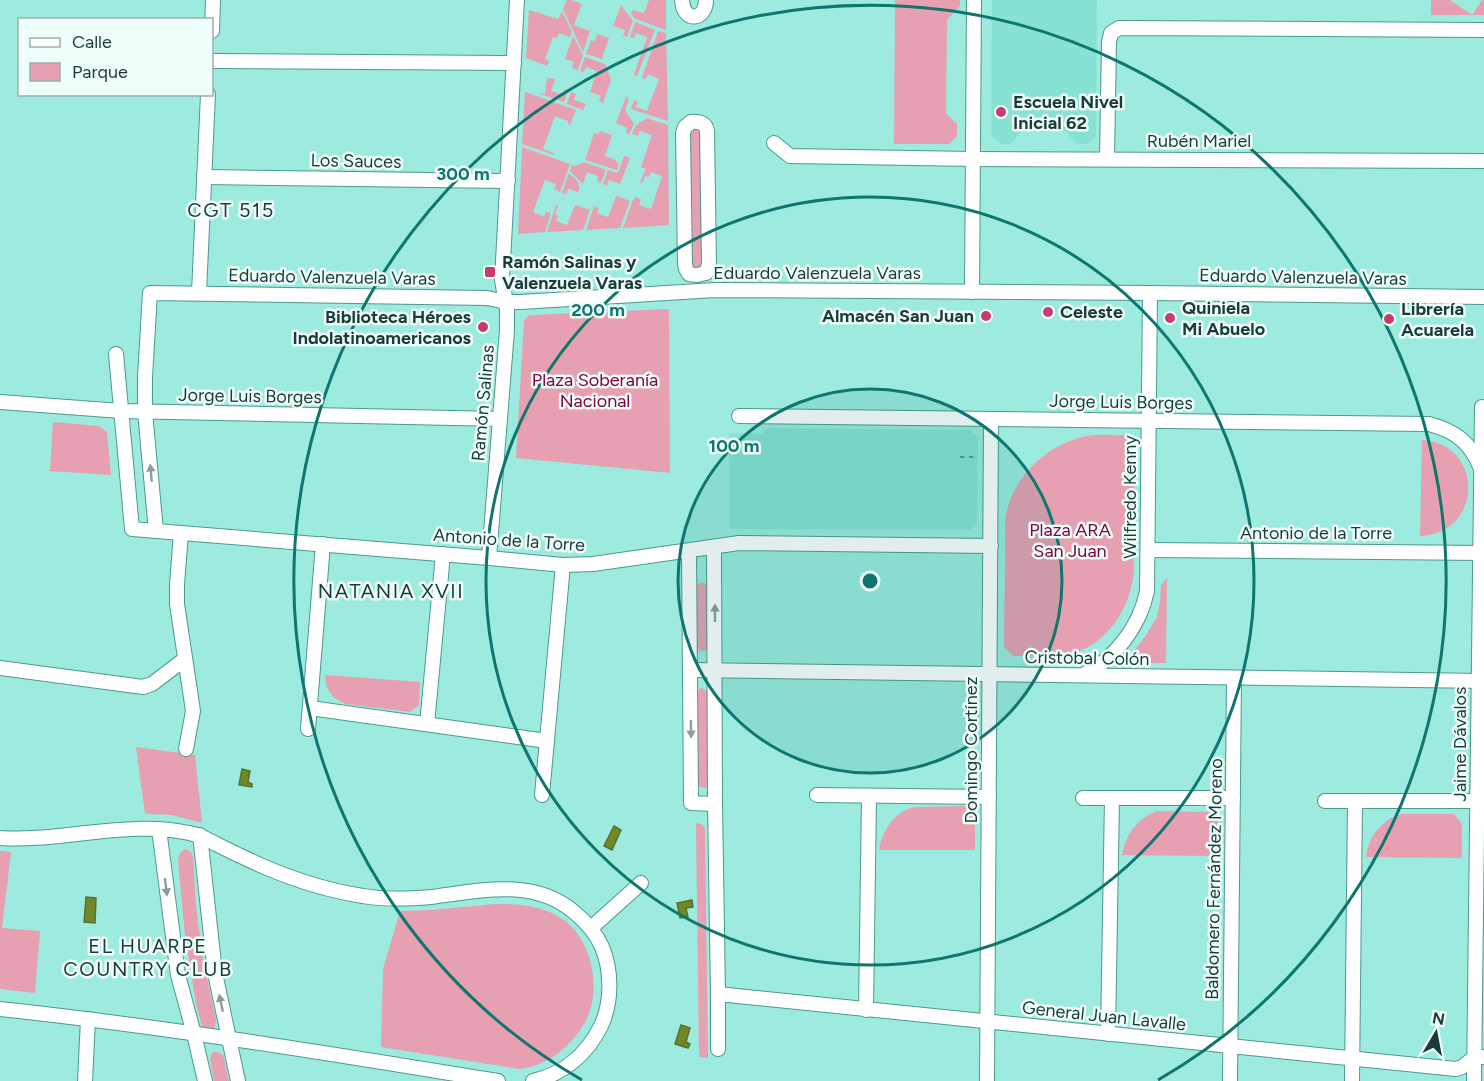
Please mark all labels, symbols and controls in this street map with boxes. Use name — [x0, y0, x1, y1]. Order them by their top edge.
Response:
legend — [18, 18, 213, 96]
text: Calle — [72, 31, 112, 53]
text: Parque — [72, 61, 128, 83]
place label: Escuela Nivel Inicial 62 — [1013, 91, 1123, 134]
marker: Escuela Nivel Inicial 62 — [994, 105, 1008, 119]
street label: Rubén Mariel — [1147, 130, 1251, 152]
street label: Los Sauces — [310, 149, 402, 173]
text: 300 m — [436, 163, 490, 185]
district label: CGT 515 — [187, 198, 275, 222]
place label: Ramón Salinas y Valenzuela Varas — [502, 251, 643, 294]
street label: Eduardo Valenzuela Varas — [713, 262, 921, 284]
street label: Eduardo Valenzuela Varas — [228, 264, 436, 290]
street label: Eduardo Valenzuela Varas — [1199, 264, 1407, 290]
marker: Ramón Salinas y Valenzuela Varas — [483, 265, 497, 279]
place label: Quiniela Mi Abuelo — [1182, 297, 1265, 340]
place label: Librería Acuarela — [1401, 298, 1474, 341]
text: 200 m — [571, 299, 625, 321]
place label: Celeste — [1060, 301, 1123, 323]
place label: Almacén San Juan — [822, 305, 974, 327]
marker: Celeste — [1041, 305, 1055, 319]
place label: Biblioteca Héroes Indolatinoamericanos — [292, 306, 472, 349]
marker: Almacén San Juan — [979, 309, 993, 323]
marker: Quiniela Mi Abuelo — [1163, 311, 1177, 325]
marker: Librería Acuarela — [1382, 312, 1396, 326]
marker: Biblioteca Héroes Indolatinoamericanos — [476, 320, 490, 334]
street label: Ramón Salinas — [467, 344, 499, 462]
park label: Plaza Soberanía Nacional — [532, 369, 658, 412]
street label: Jorge Luis Borges — [178, 384, 322, 408]
street label: Jorge Luis Borges — [1049, 390, 1193, 414]
text: 100 m — [709, 435, 759, 457]
street label: Wilfredo Kenny — [1119, 435, 1141, 559]
one-way arrow — [146, 463, 156, 482]
park label: Plaza ARA San Juan — [1029, 519, 1111, 562]
street label: Antonio de la Torre — [1240, 522, 1392, 544]
street label: Antonio de la Torre — [432, 524, 586, 556]
centre of rings — [860, 571, 880, 591]
district label: NATANIA XVII — [318, 579, 464, 603]
one-way arrow — [710, 603, 720, 622]
street label: Cristobal Colón — [1024, 646, 1150, 670]
street label: Domingo Cortínez — [960, 676, 982, 824]
street label: Jaime Dávalos — [1449, 687, 1471, 801]
one-way arrow — [686, 719, 695, 738]
street label: Baldomero Fernández Moreno — [1201, 758, 1227, 1000]
one-way arrow — [162, 877, 171, 896]
district label: EL HUARPE COUNTRY CLUB — [63, 934, 233, 981]
one-way arrow — [216, 994, 225, 1013]
street label: General Juan Lavalle — [1021, 996, 1187, 1036]
north arrow — [1406, 1003, 1466, 1063]
text: N — [1431, 1008, 1446, 1029]

